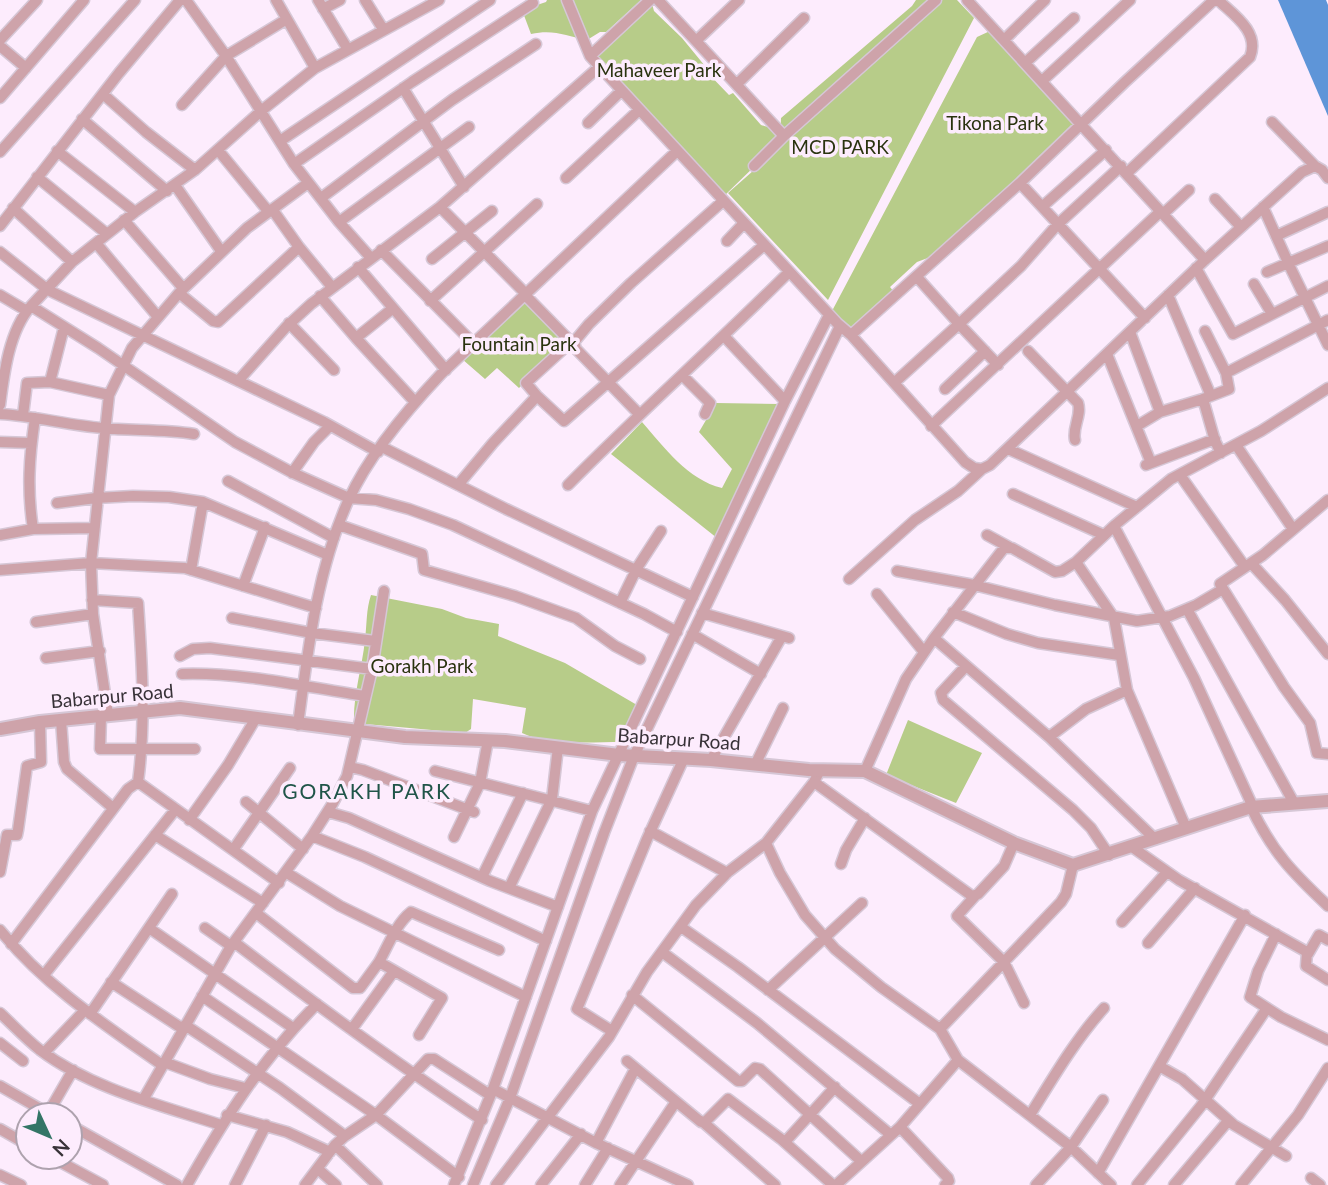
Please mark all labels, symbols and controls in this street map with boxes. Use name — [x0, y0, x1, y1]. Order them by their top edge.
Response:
park label: Mahaveer Park — [597, 58, 722, 81]
park label: Tikona Park — [946, 111, 1044, 134]
park label: MCD PARK — [791, 135, 889, 158]
park label: Fountain Park — [461, 332, 577, 355]
park label: Gorakh Park — [371, 654, 474, 677]
street label: Babarpur Road — [50, 679, 174, 712]
street label: Babarpur Road — [617, 723, 741, 754]
district label: GORAKH PARK — [282, 778, 452, 803]
north arrow — [14, 1101, 84, 1171]
text: N — [48, 1135, 75, 1161]

